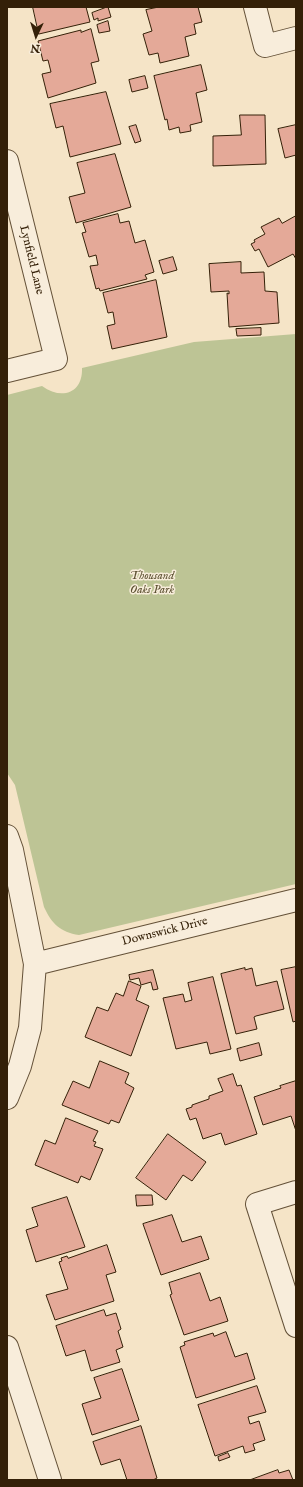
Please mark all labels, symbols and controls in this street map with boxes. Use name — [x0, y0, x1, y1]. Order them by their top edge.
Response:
north arrow — [16, 16, 56, 56]
text: N — [30, 41, 40, 55]
street label: Lynfield Lane — [15, 224, 47, 296]
park label: Thousand Oaks Park — [130, 570, 174, 598]
street label: Downswick Drive — [121, 914, 209, 950]

